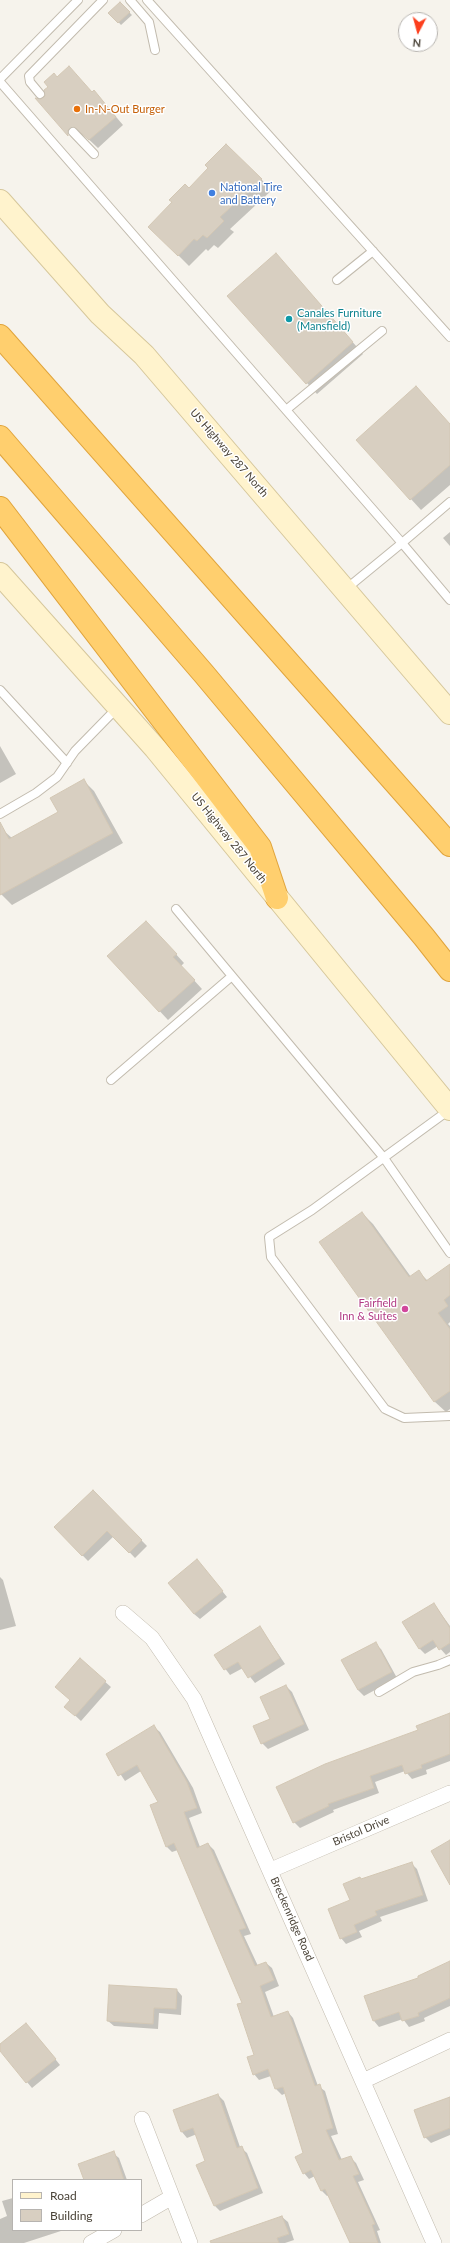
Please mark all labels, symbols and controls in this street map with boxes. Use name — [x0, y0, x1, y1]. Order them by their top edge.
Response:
north arrow — [398, 12, 438, 52]
text: N — [412, 37, 422, 50]
place label: In-N-Out Burger — [85, 102, 165, 116]
marker: In-N-Out Burger — [72, 104, 82, 114]
place label: National Tire and Battery — [220, 180, 282, 206]
marker: National Tire and Battery — [207, 188, 217, 198]
place label: Canales Furniture (Mansfield) — [297, 306, 382, 332]
marker: Canales Furniture (Mansfield) — [284, 314, 294, 324]
street label: US Highway 287 North — [187, 406, 271, 500]
street label: US Highway 287 North — [188, 790, 270, 886]
place label: Fairfield Inn & Suites — [339, 1296, 397, 1322]
marker: Fairfield Inn & Suites — [400, 1304, 410, 1314]
street label: Bristol Drive — [331, 1813, 391, 1849]
street label: Breckenridge Road — [268, 1875, 316, 1963]
legend — [12, 2179, 142, 2231]
text: Road — [50, 2188, 77, 2203]
text: Building — [50, 2208, 93, 2223]

